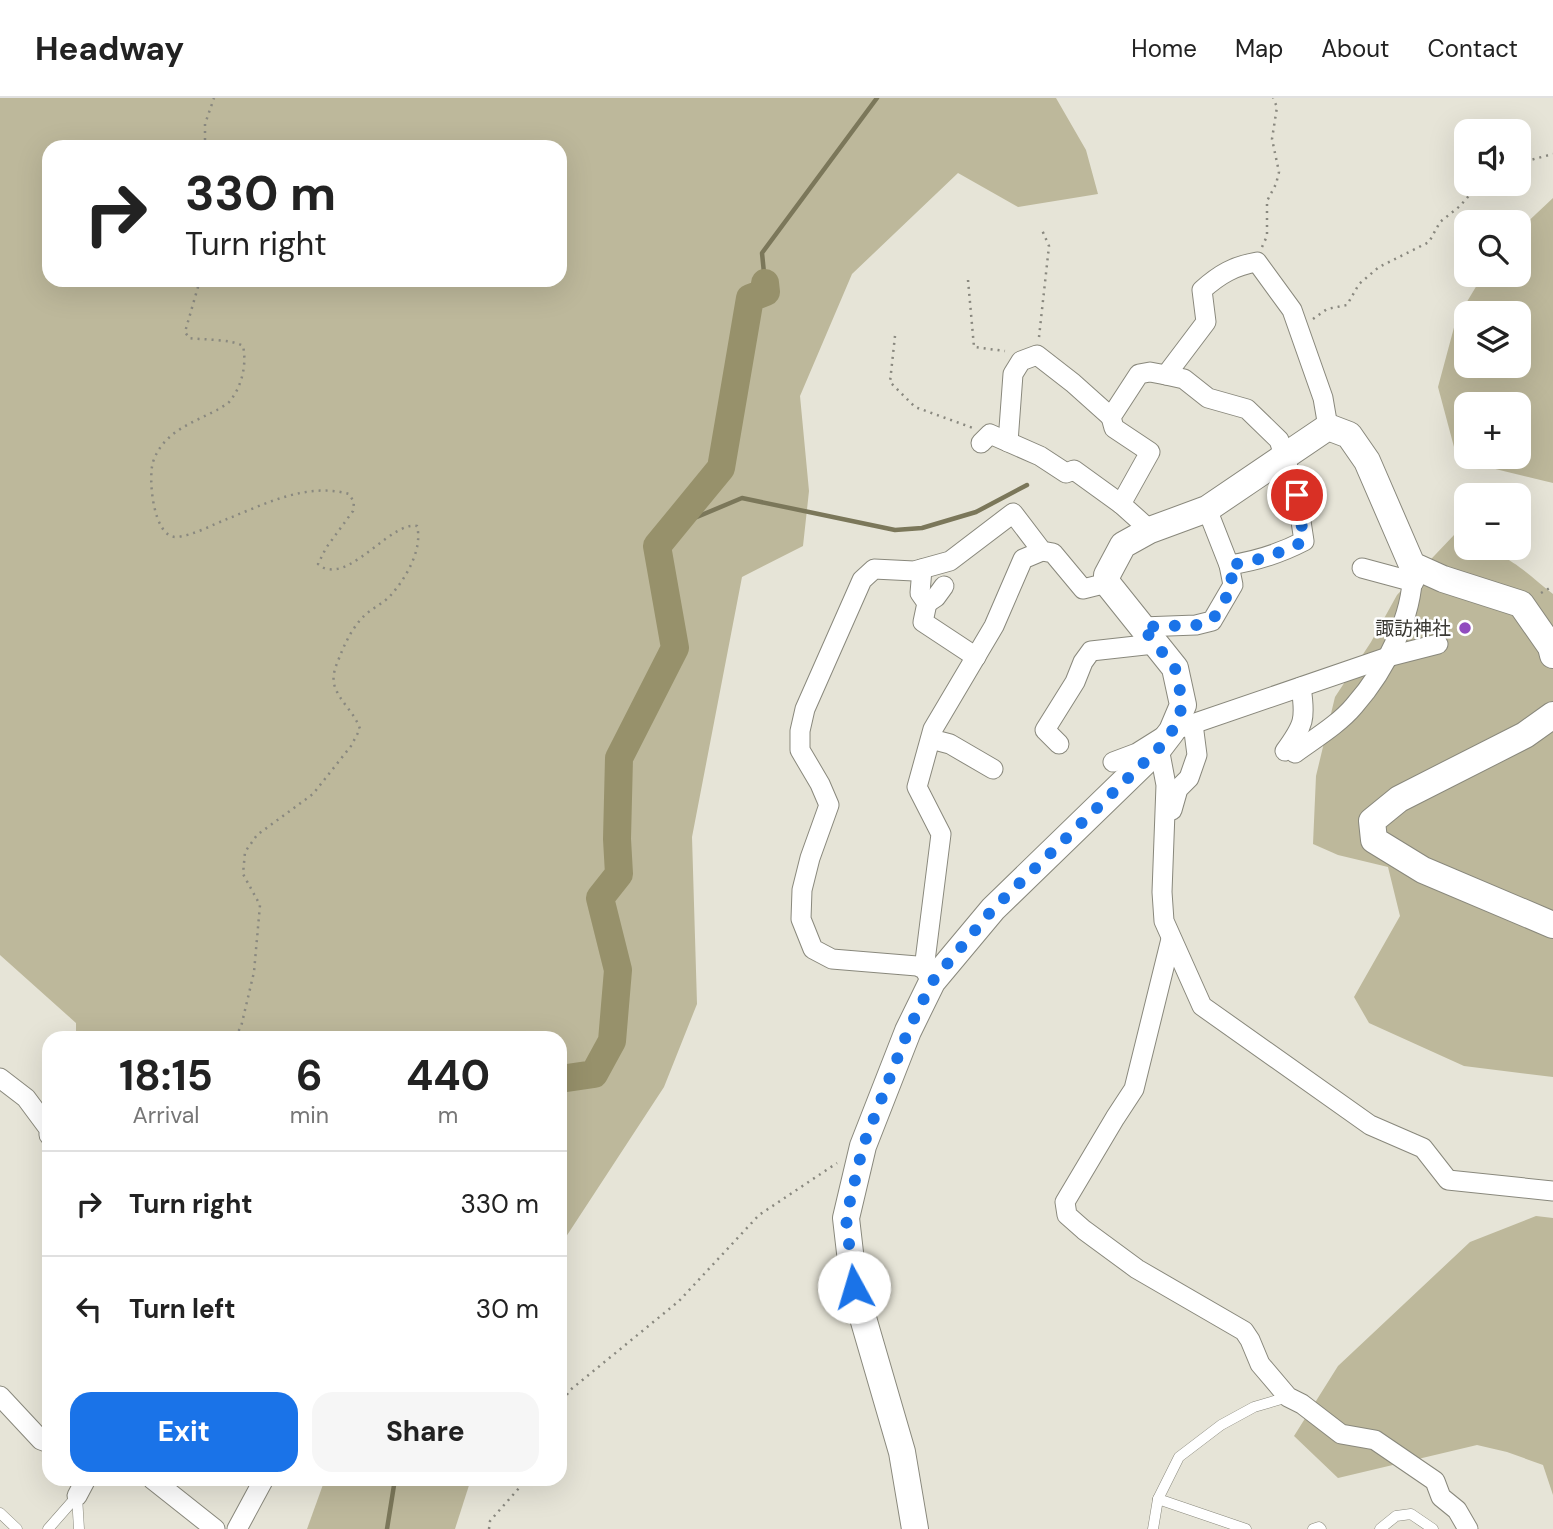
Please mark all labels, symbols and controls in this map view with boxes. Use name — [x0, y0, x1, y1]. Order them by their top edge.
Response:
text: Headway — [35, 27, 184, 70]
text: Home — [1131, 33, 1197, 64]
text: Map — [1235, 33, 1283, 64]
text: About — [1321, 33, 1390, 64]
text: Contact — [1428, 33, 1518, 64]
map controls — [1454, 119, 1531, 560]
button: sound — [1454, 119, 1531, 196]
text: 330 m — [185, 161, 336, 225]
icon: right — [70, 168, 161, 259]
button: search — [1454, 210, 1531, 287]
text: Turn right — [185, 223, 327, 265]
button: layers — [1454, 301, 1531, 378]
button: + — [1454, 392, 1531, 469]
pin — [1267, 465, 1327, 525]
icon: arrive — [1278, 476, 1316, 514]
button: − — [1454, 483, 1531, 560]
place label: 諏訪神社 — [1375, 616, 1451, 641]
marker: 諏訪神社 — [1457, 620, 1473, 636]
text: 18:15 — [119, 1048, 213, 1103]
text: 6 — [296, 1048, 323, 1103]
text: 440 — [406, 1048, 490, 1103]
text: Arrival — [132, 1100, 199, 1130]
text: min — [290, 1100, 329, 1130]
text: m — [438, 1100, 458, 1130]
icon: right — [70, 1185, 108, 1223]
text: Turn right — [129, 1187, 253, 1221]
text: 330 m — [460, 1187, 539, 1221]
position arrow — [817, 1250, 891, 1324]
icon: left — [70, 1290, 108, 1328]
text: Turn left — [129, 1292, 236, 1326]
text: 30 m — [476, 1292, 539, 1326]
button: Exit — [70, 1392, 298, 1472]
button: Share — [312, 1392, 539, 1472]

